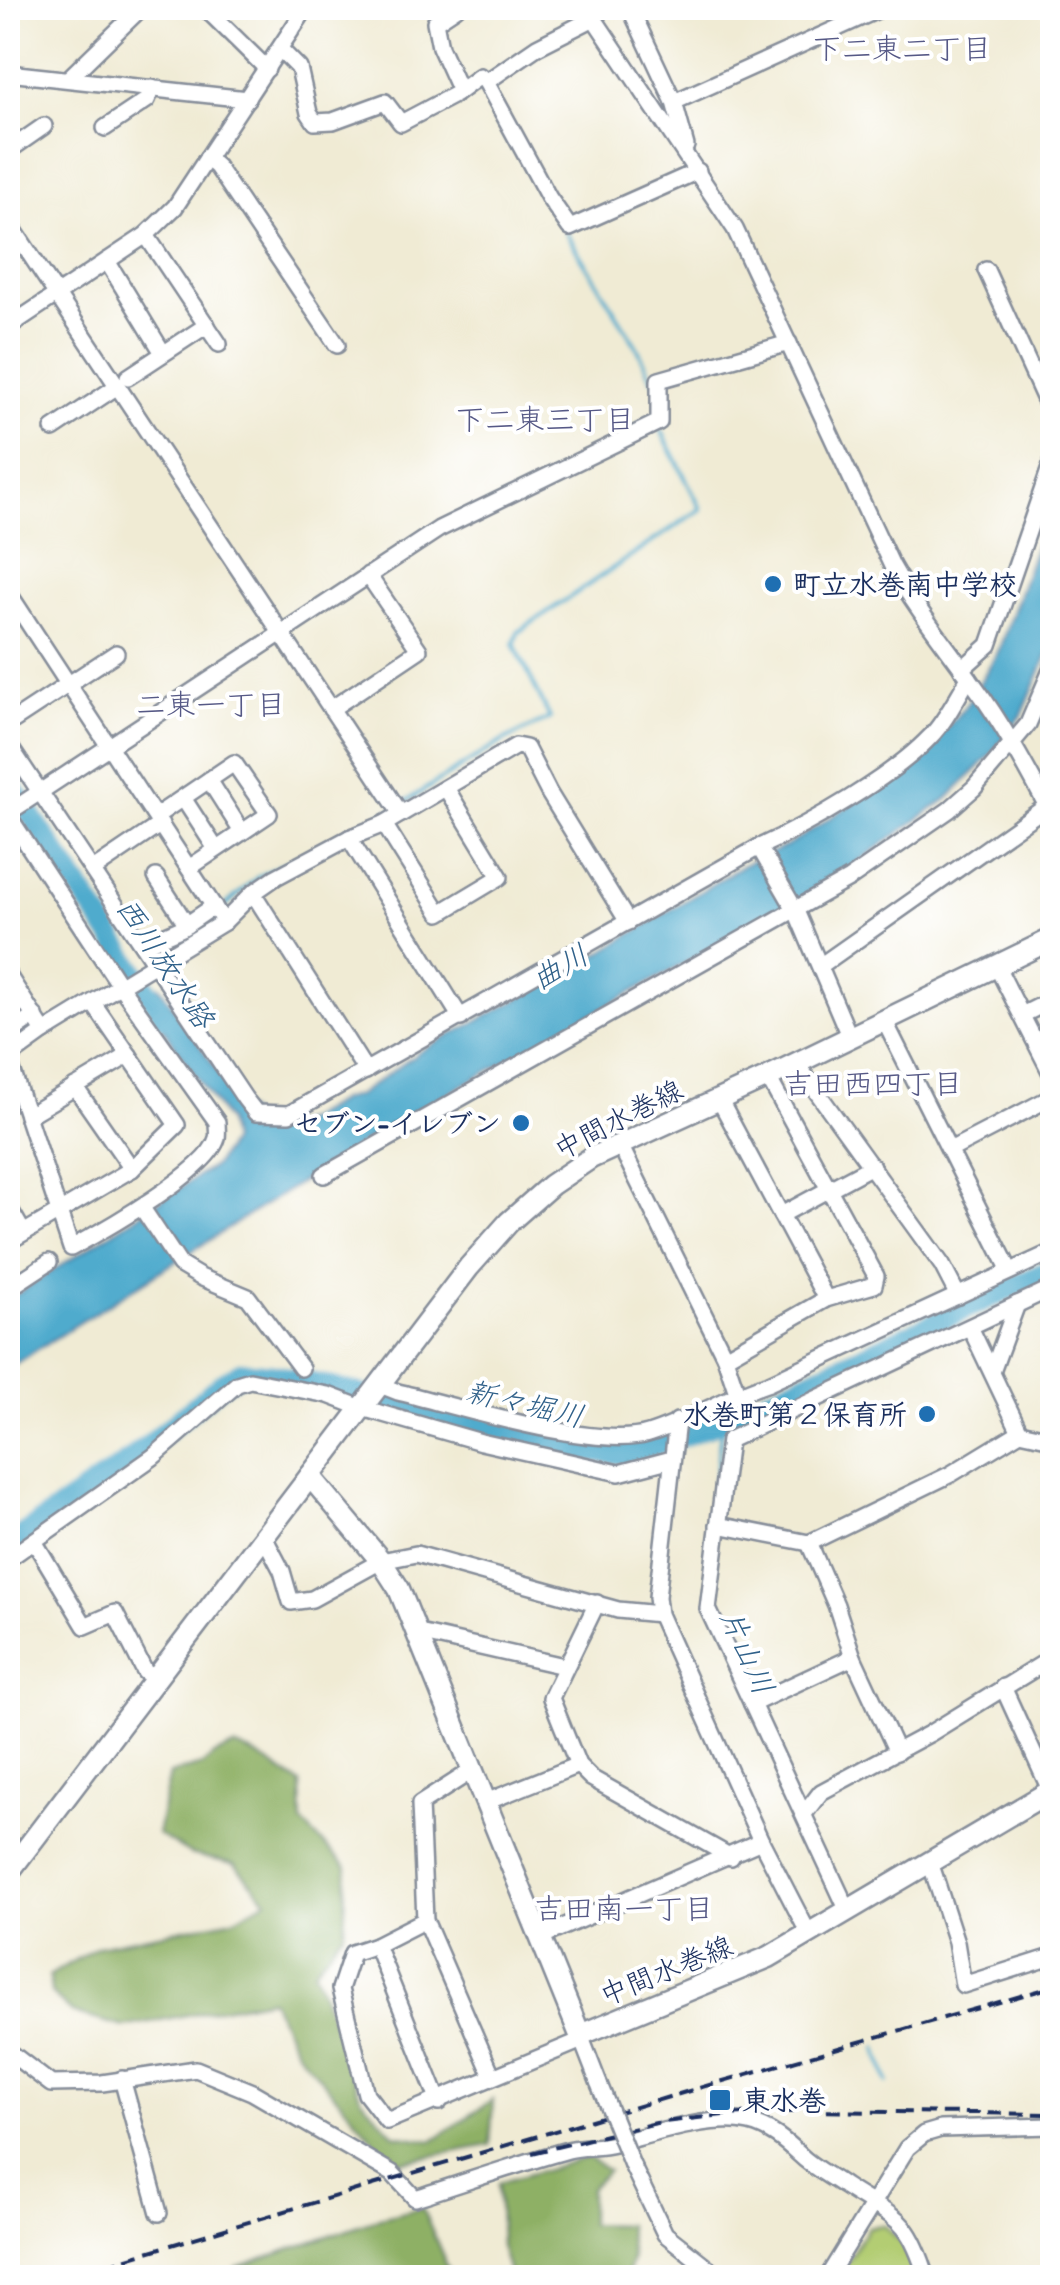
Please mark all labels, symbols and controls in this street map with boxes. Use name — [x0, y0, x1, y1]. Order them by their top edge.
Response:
district label: 下二東二丁目 — [812, 28, 992, 68]
district label: 下二東三丁目 — [455, 399, 635, 439]
place label: 町立水巻南中学校 — [793, 565, 1017, 603]
marker: 町立水巻南中学校 — [762, 573, 784, 595]
district label: 二東一丁目 — [136, 684, 286, 724]
water label: 西川放水路 — [107, 889, 225, 1037]
water label: 曲川 — [524, 934, 595, 998]
district label: 吉田西四丁目 — [783, 1063, 963, 1103]
street label: 中間水巻線 — [547, 1070, 689, 1168]
place label: セブン-イレブン — [294, 1104, 501, 1142]
marker: セブン-イレブン — [510, 1112, 532, 1134]
water label: 新々堀川 — [462, 1370, 588, 1436]
place label: 水巻町第２保育所 — [683, 1395, 907, 1433]
marker: 水巻町第２保育所 — [916, 1403, 938, 1425]
water label: 片山川 — [711, 1602, 784, 1701]
district label: 吉田南一丁目 — [534, 1888, 714, 1928]
street label: 中間水巻線 — [594, 1926, 738, 2014]
place label: 東水巻 — [742, 2081, 826, 2119]
marker: 東水巻 — [707, 2087, 733, 2113]

